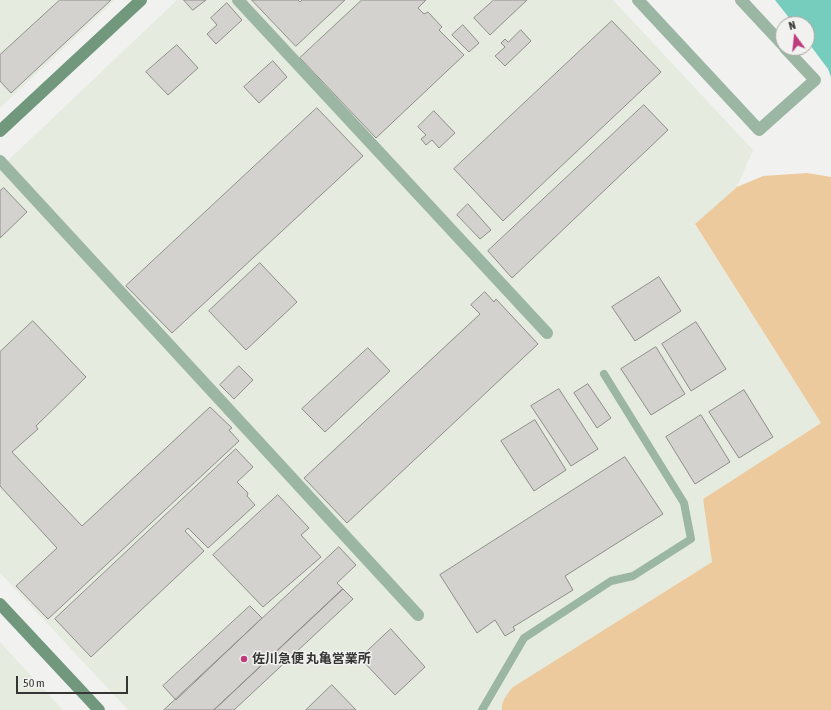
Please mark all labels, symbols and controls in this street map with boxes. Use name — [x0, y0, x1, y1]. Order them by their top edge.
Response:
north arrow — [775, 16, 815, 56]
text: N — [787, 19, 797, 32]
place label: 佐川急便 丸亀営業所 — [252, 651, 371, 667]
marker: 佐川急便 丸亀営業所 — [239, 654, 249, 664]
scale bar — [18, 668, 130, 694]
text: 50 m — [23, 676, 45, 690]

